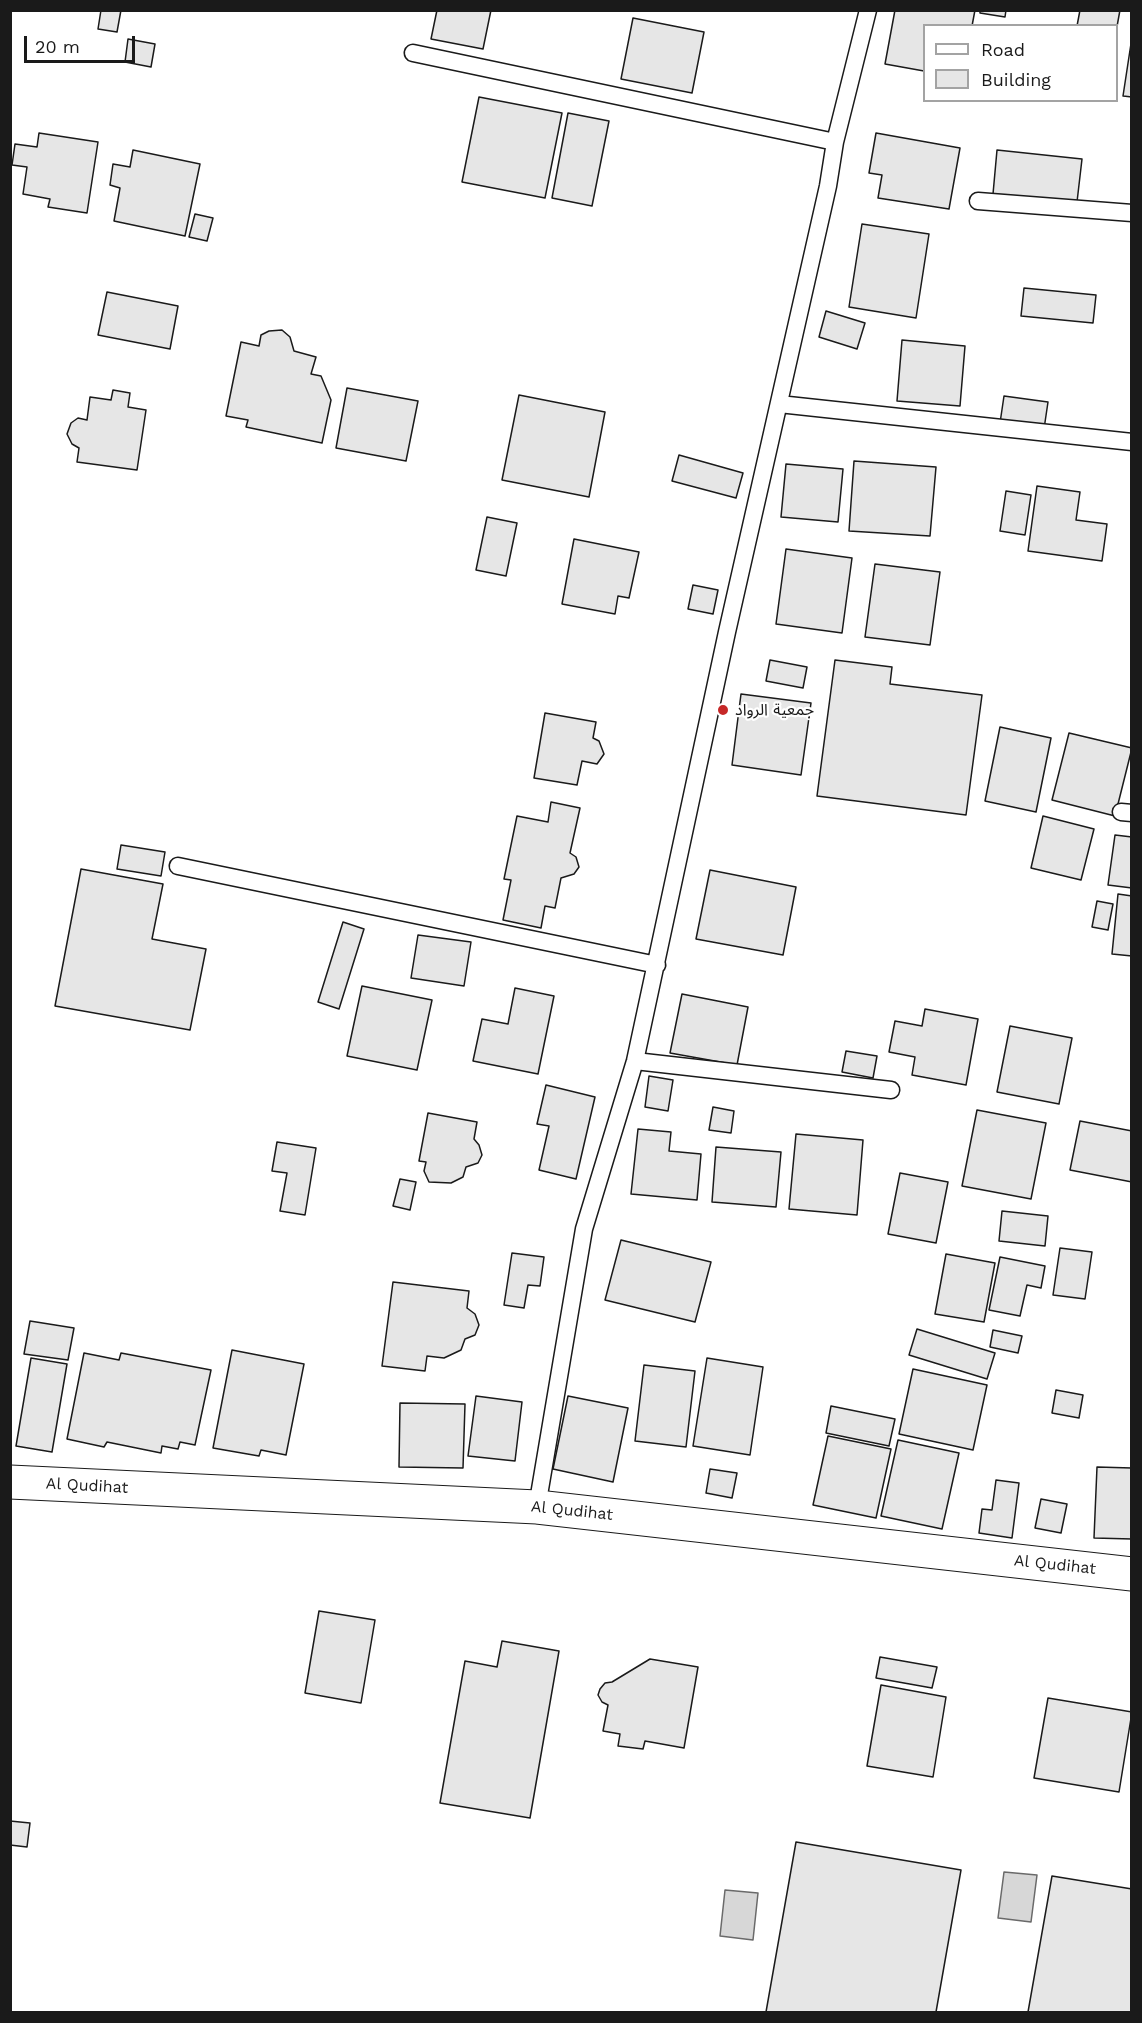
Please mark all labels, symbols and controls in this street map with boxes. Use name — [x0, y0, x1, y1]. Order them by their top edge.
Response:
scale bar — [27, 24, 138, 62]
legend — [923, 24, 1118, 102]
text: 20 m — [35, 36, 80, 57]
text: Road — [981, 39, 1025, 60]
text: Building — [981, 69, 1051, 90]
place label: جمعية الرواد — [735, 700, 814, 720]
marker: جمعية الرواد — [716, 703, 730, 717]
street label: Al Qudihat — [45, 1474, 129, 1498]
street label: Al Qudihat — [530, 1497, 614, 1525]
street label: Al Qudihat — [1013, 1551, 1097, 1579]

